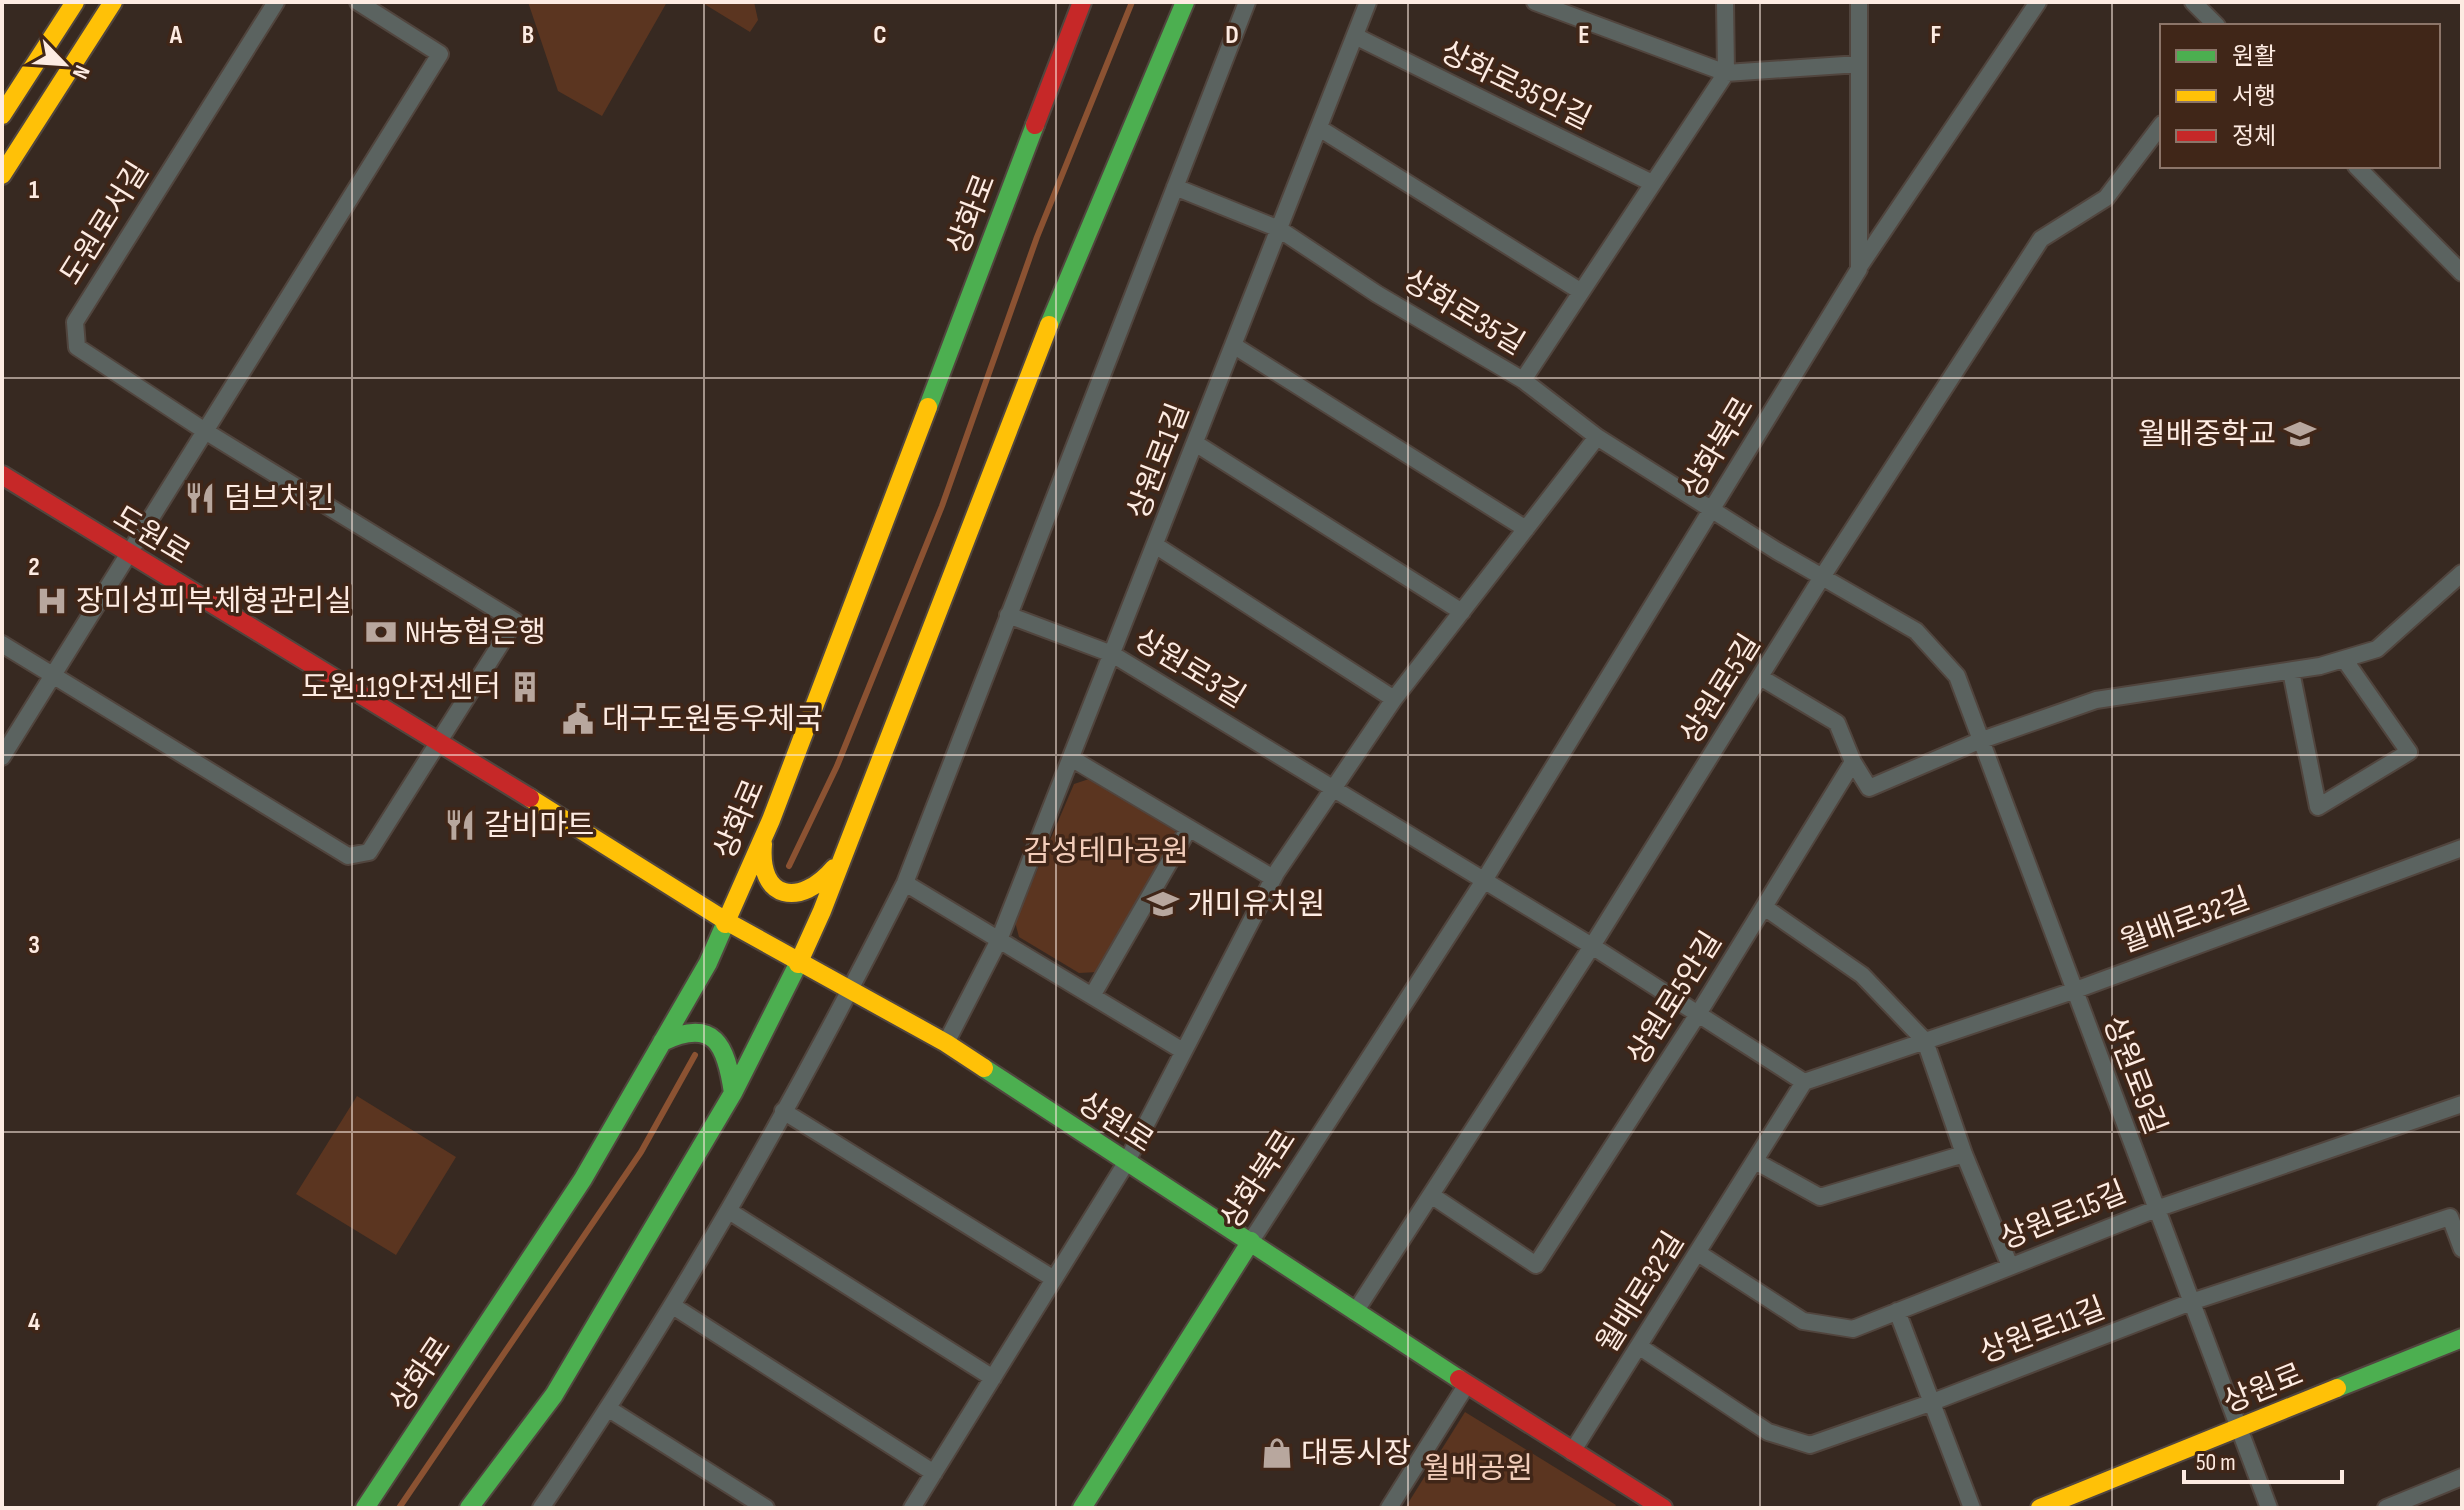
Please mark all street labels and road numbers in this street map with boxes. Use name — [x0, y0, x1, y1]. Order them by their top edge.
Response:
street label: 상화로35안길 — [1435, 34, 1597, 138]
street label: 도원로서길 — [53, 155, 157, 292]
street label: 상화로 — [940, 169, 1004, 259]
street label: 상화로35길 — [1396, 263, 1531, 363]
street label: 상화북로 — [1674, 391, 1762, 504]
street label: 상원로1길 — [1120, 398, 1197, 524]
street label: 도원로 — [107, 499, 196, 573]
street label: 상원로3길 — [1128, 622, 1251, 716]
street label: 상원로5길 — [1673, 628, 1769, 751]
street label: 상화로 — [707, 774, 773, 865]
street label: 월배로32길 — [2116, 881, 2255, 961]
street label: 상원로5안길 — [1620, 925, 1730, 1072]
street label: 상원로9길 — [2095, 1011, 2173, 1140]
street label: 상원로 — [1071, 1085, 1160, 1160]
street label: 상화북로 — [1214, 1123, 1304, 1236]
street label: 상원로15길 — [1995, 1174, 2132, 1258]
street label: 월배로32길 — [1590, 1226, 1692, 1359]
street label: 상원로11길 — [1975, 1291, 2110, 1371]
street label: 상화로 — [383, 1330, 459, 1419]
street label: 상원로 — [2218, 1357, 2309, 1421]

